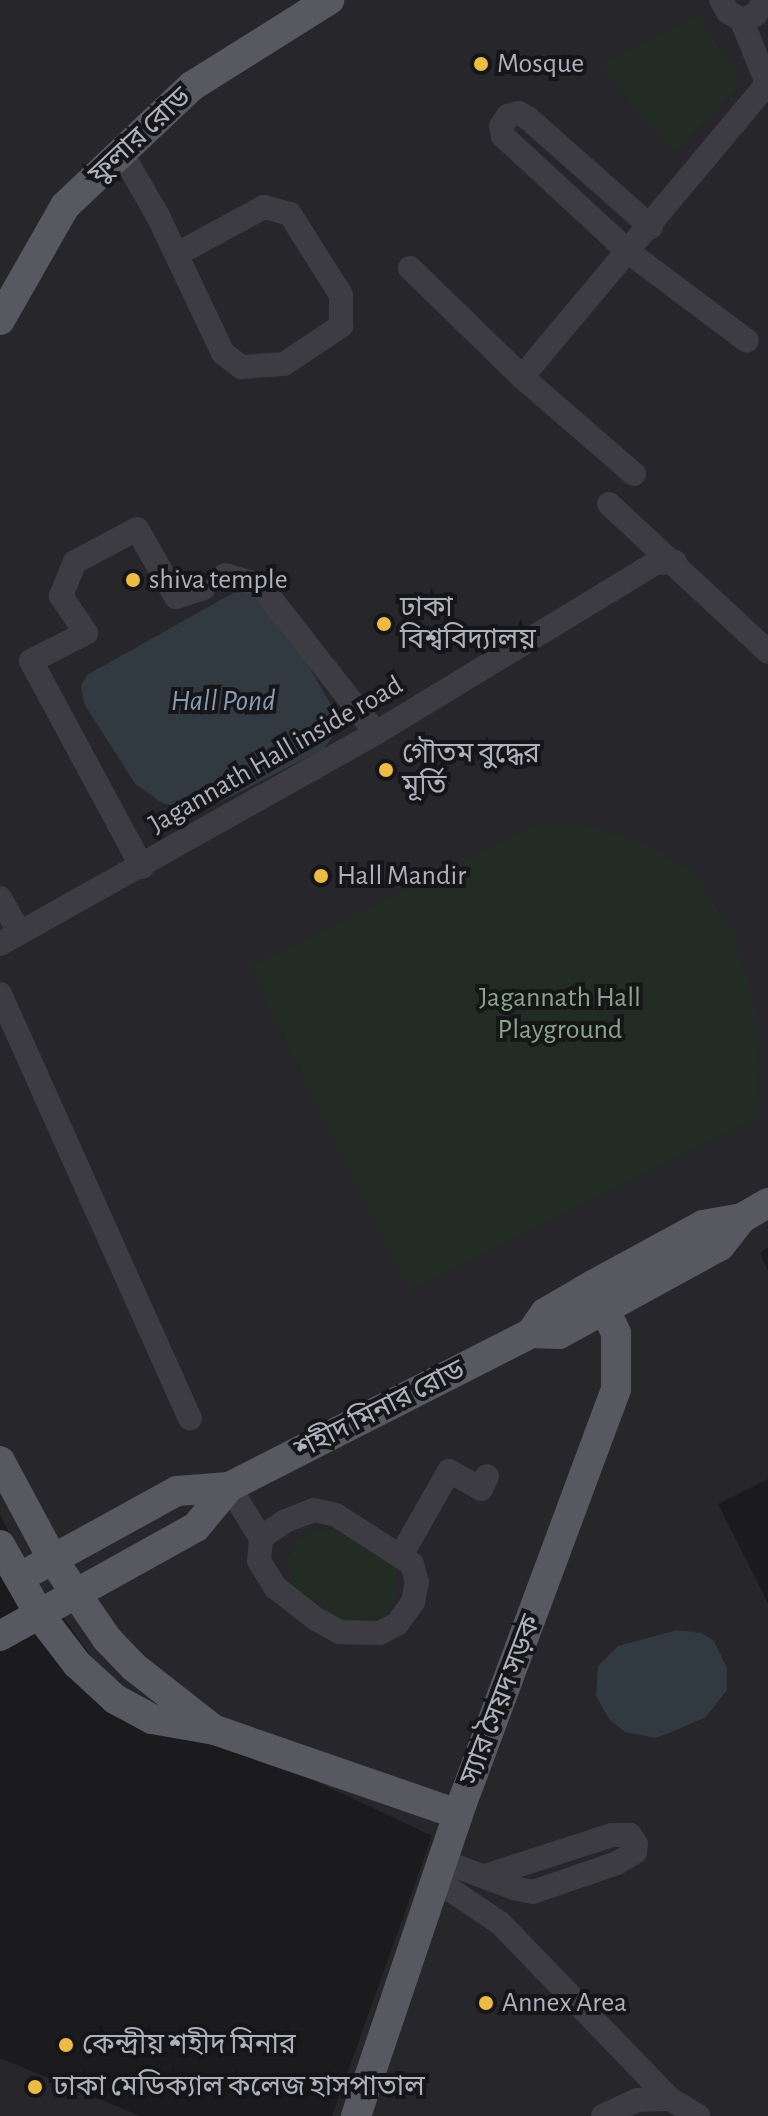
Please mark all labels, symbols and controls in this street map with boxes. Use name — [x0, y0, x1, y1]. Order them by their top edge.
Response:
place label: Mosque — [497, 47, 584, 81]
marker: Mosque — [472, 55, 490, 73]
street label: ফুলার রোড — [82, 80, 198, 192]
place label: shiva temple — [149, 563, 288, 597]
marker: shiva temple — [124, 571, 142, 589]
place label: ঢাকা বিশ্ববিদ্যালয় — [400, 591, 536, 657]
marker: ঢাকা বিশ্ববিদ্যালয় — [375, 615, 393, 633]
street label: Jagannath Hall inside road — [143, 669, 409, 841]
water label: Hall Pond — [171, 683, 275, 719]
place label: গৌতম বুদ্ধের মূর্তি — [402, 737, 540, 803]
marker: গৌতম বুদ্ধের মূর্তি — [377, 761, 395, 779]
place label: Hall Mandir — [337, 859, 466, 893]
marker: Hall Mandir — [312, 867, 330, 885]
park label: Jagannath Hall Playground — [479, 981, 641, 1047]
street label: শহীদ মিনার রোড — [290, 1353, 470, 1467]
street label: স্যার সৈয়দ সড়ক — [453, 1610, 549, 1790]
place label: Annex Area — [502, 1986, 627, 2020]
marker: Annex Area — [477, 1994, 495, 2012]
place label: কেন্দ্রীয় শহীদ মিনার — [82, 2028, 296, 2062]
marker: কেন্দ্রীয় শহীদ মিনার — [57, 2036, 75, 2054]
place label: ঢাকা মেডিক্যাল কলেজ হাসপাতাল — [53, 2070, 425, 2104]
marker: ঢাকা মেডিক্যাল কলেজ হাসপাতাল — [24, 2076, 46, 2098]

